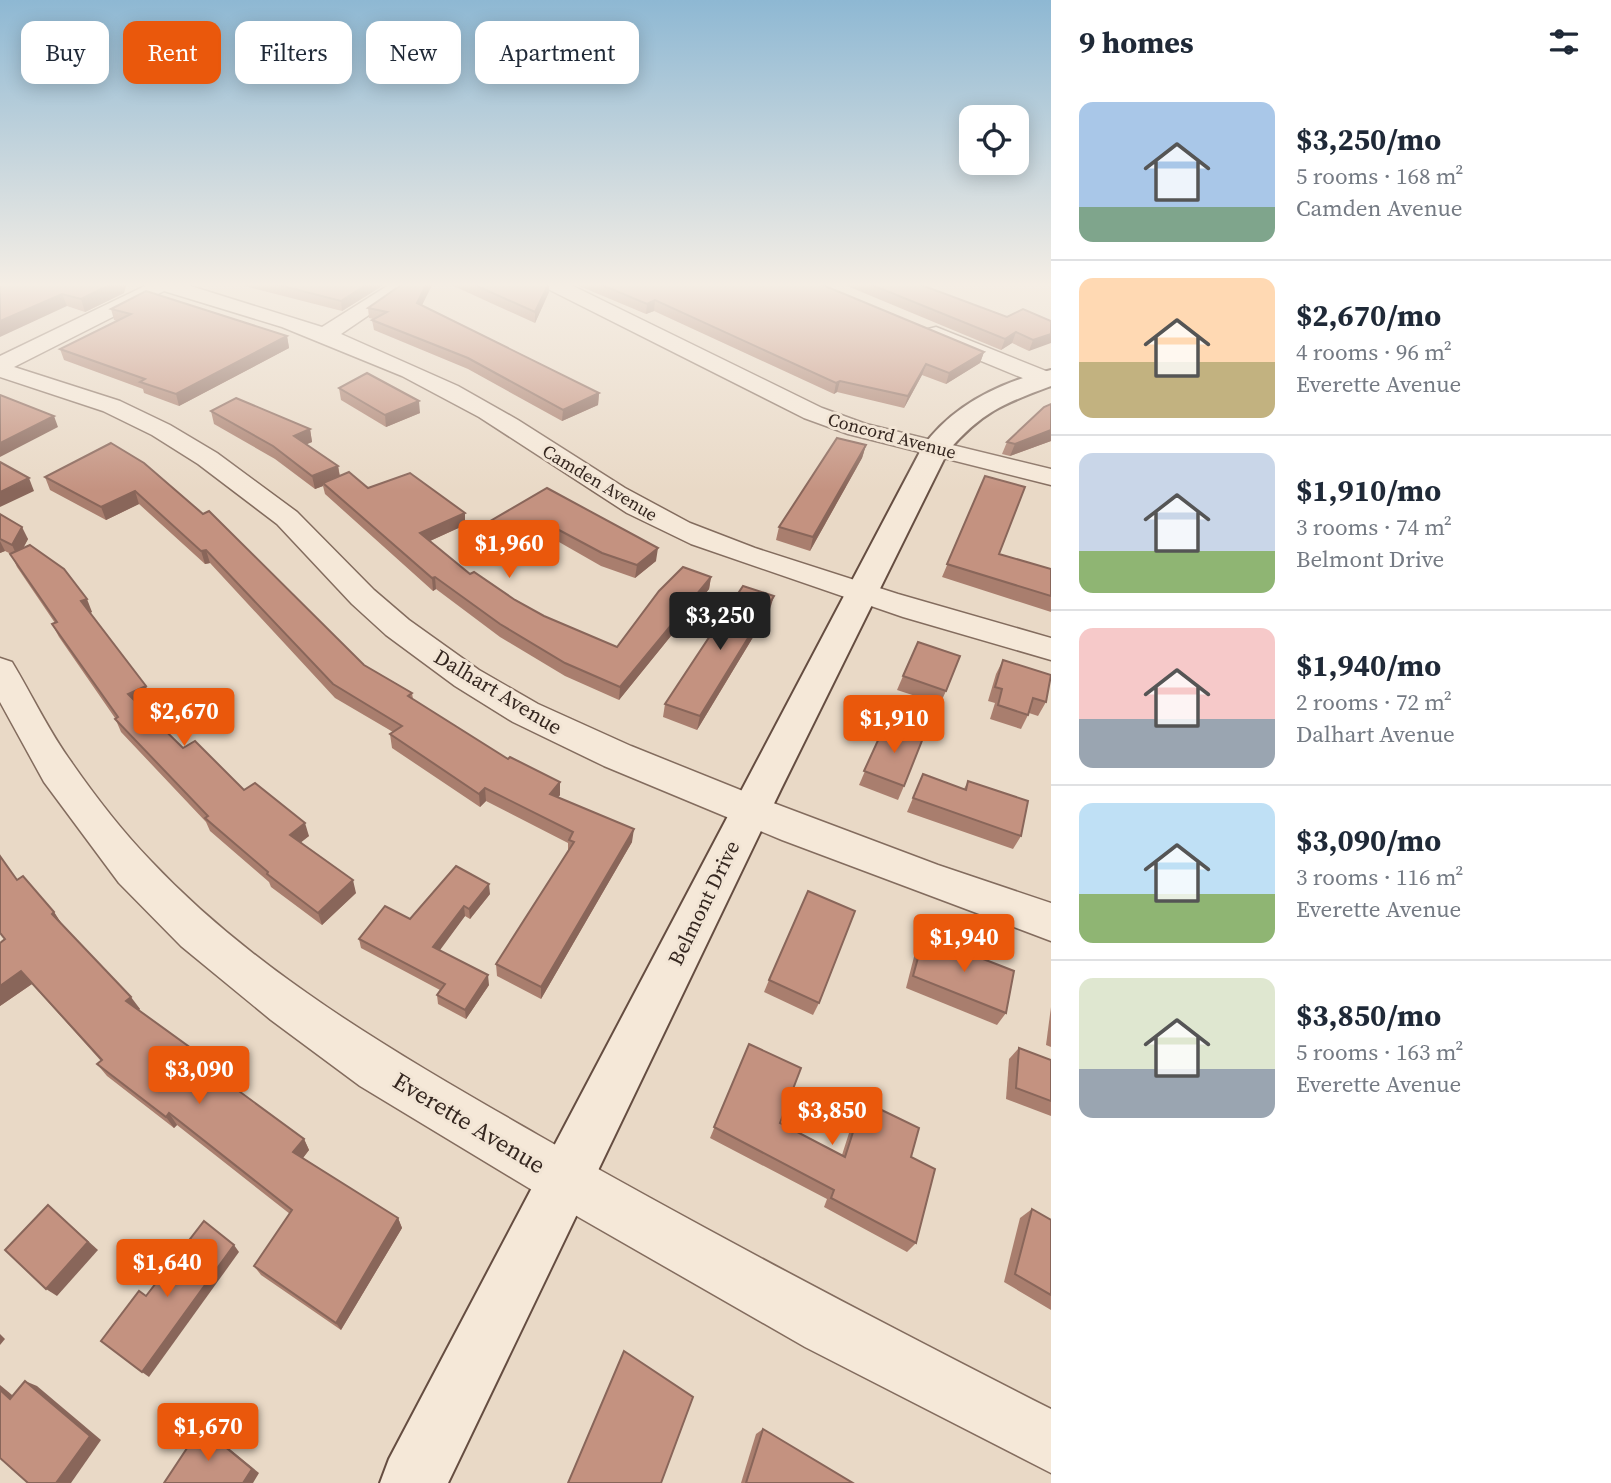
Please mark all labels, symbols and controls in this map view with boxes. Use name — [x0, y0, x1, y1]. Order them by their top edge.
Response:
chip: Buy — [21, 21, 109, 84]
chip: Rent — [123, 21, 221, 84]
chip: Filters — [235, 21, 352, 84]
chip: New — [366, 21, 461, 84]
chip: Apartment — [475, 21, 639, 84]
text: 9 homes — [1079, 22, 1194, 63]
icon: filters — [1545, 23, 1583, 61]
map controls — [959, 105, 1029, 175]
button: locate — [959, 105, 1029, 175]
text: $3,250/mo — [1296, 119, 1441, 160]
icon: home — [1135, 130, 1219, 214]
text: 5 rooms · 168 m² — [1296, 160, 1463, 192]
text: Camden Avenue — [1296, 192, 1462, 224]
text: $2,670/mo — [1296, 295, 1441, 336]
icon: home — [1135, 306, 1219, 390]
text: 4 rooms · 96 m² — [1296, 336, 1452, 368]
text: Everette Avenue — [1296, 368, 1461, 400]
street label: Concord Avenue — [825, 406, 959, 465]
street label: Camden Avenue — [538, 438, 663, 527]
text: $1,910/mo — [1296, 470, 1441, 511]
icon: home — [1135, 481, 1219, 565]
text: 3 rooms · 74 m² — [1296, 511, 1452, 543]
pin: $1,960 — [452, 520, 566, 580]
text: $1,960 — [474, 527, 544, 559]
text: Belmont Drive — [1296, 543, 1444, 575]
pin: $3,250 — [663, 592, 777, 652]
text: $3,250 — [685, 599, 755, 631]
street label: Dalhart Avenue — [429, 642, 568, 741]
text: $1,940/mo — [1296, 645, 1441, 686]
icon: home — [1135, 656, 1219, 740]
text: 2 rooms · 72 m² — [1296, 686, 1452, 718]
pin: $2,670 — [127, 688, 241, 748]
text: $2,670 — [149, 695, 219, 727]
pin: $1,910 — [837, 696, 951, 755]
text: $1,910 — [859, 702, 929, 734]
text: Dalhart Avenue — [1296, 718, 1455, 750]
text: $3,090/mo — [1296, 820, 1441, 861]
icon: home — [1135, 831, 1219, 915]
street label: Belmont Drive — [661, 836, 746, 970]
text: 3 rooms · 116 m² — [1296, 861, 1463, 893]
text: Everette Avenue — [1296, 893, 1461, 925]
pin: $1,940 — [907, 914, 1021, 974]
text: $1,940 — [929, 921, 999, 953]
text: $3,850/mo — [1296, 995, 1441, 1036]
icon: home — [1135, 1006, 1219, 1090]
text: 5 rooms · 163 m² — [1296, 1036, 1463, 1068]
pin: $3,090 — [142, 1046, 256, 1106]
text: $3,090 — [164, 1053, 234, 1085]
street label: Everette Avenue — [387, 1064, 552, 1181]
text: Everette Avenue — [1296, 1068, 1461, 1100]
pin: $3,850 — [775, 1088, 889, 1147]
text: $3,850 — [797, 1094, 867, 1126]
pin: $1,640 — [110, 1240, 224, 1299]
text: $1,640 — [132, 1246, 202, 1278]
pin: $1,670 — [151, 1404, 265, 1463]
text: $1,670 — [173, 1410, 243, 1442]

